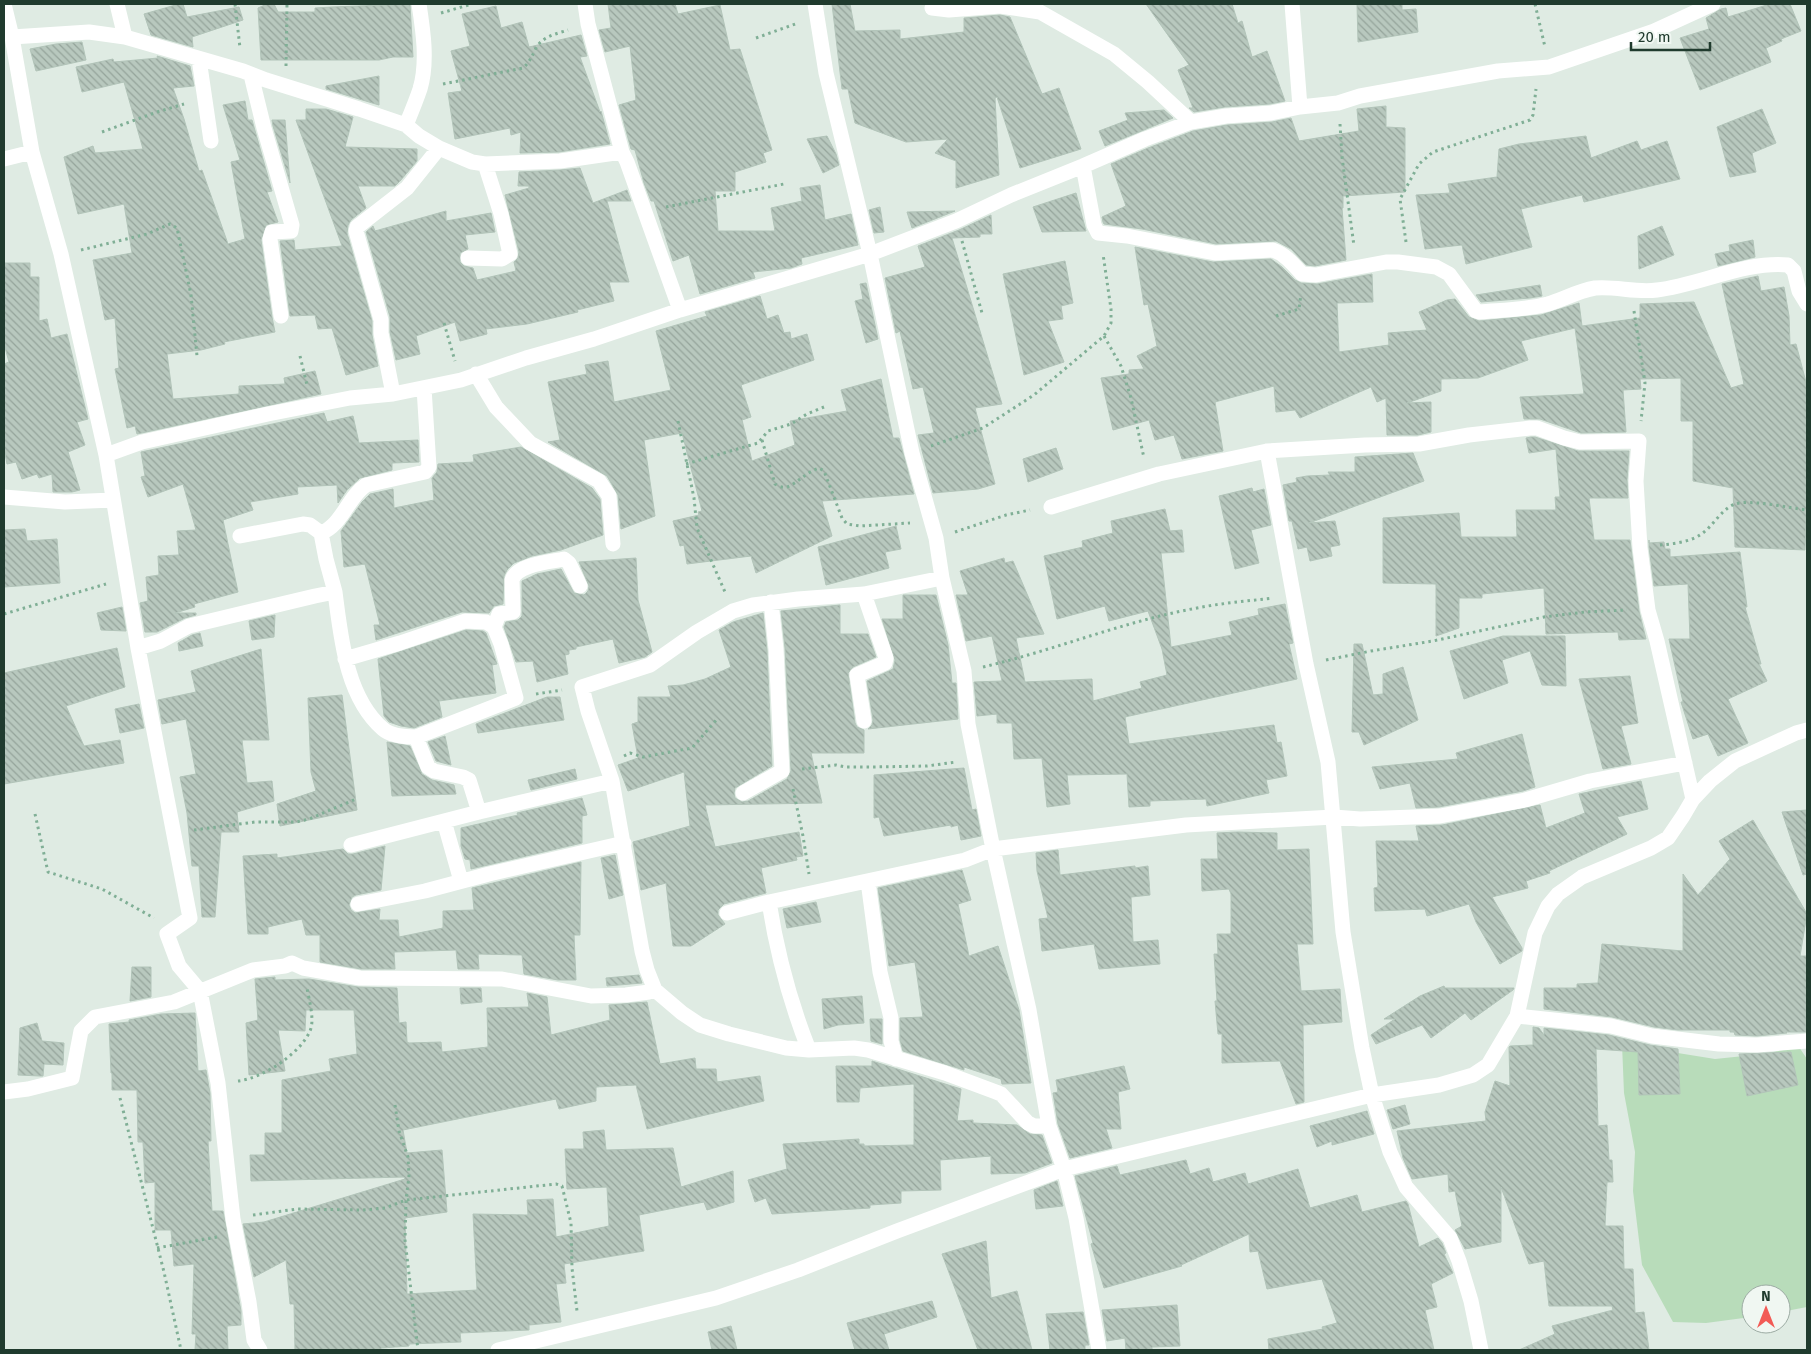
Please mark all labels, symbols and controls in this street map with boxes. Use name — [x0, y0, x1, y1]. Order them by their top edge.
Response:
scale bar — [1631, 20, 1710, 52]
text: 20 m — [1638, 28, 1671, 46]
north arrow — [1741, 1284, 1791, 1334]
text: N — [1761, 1288, 1771, 1305]

